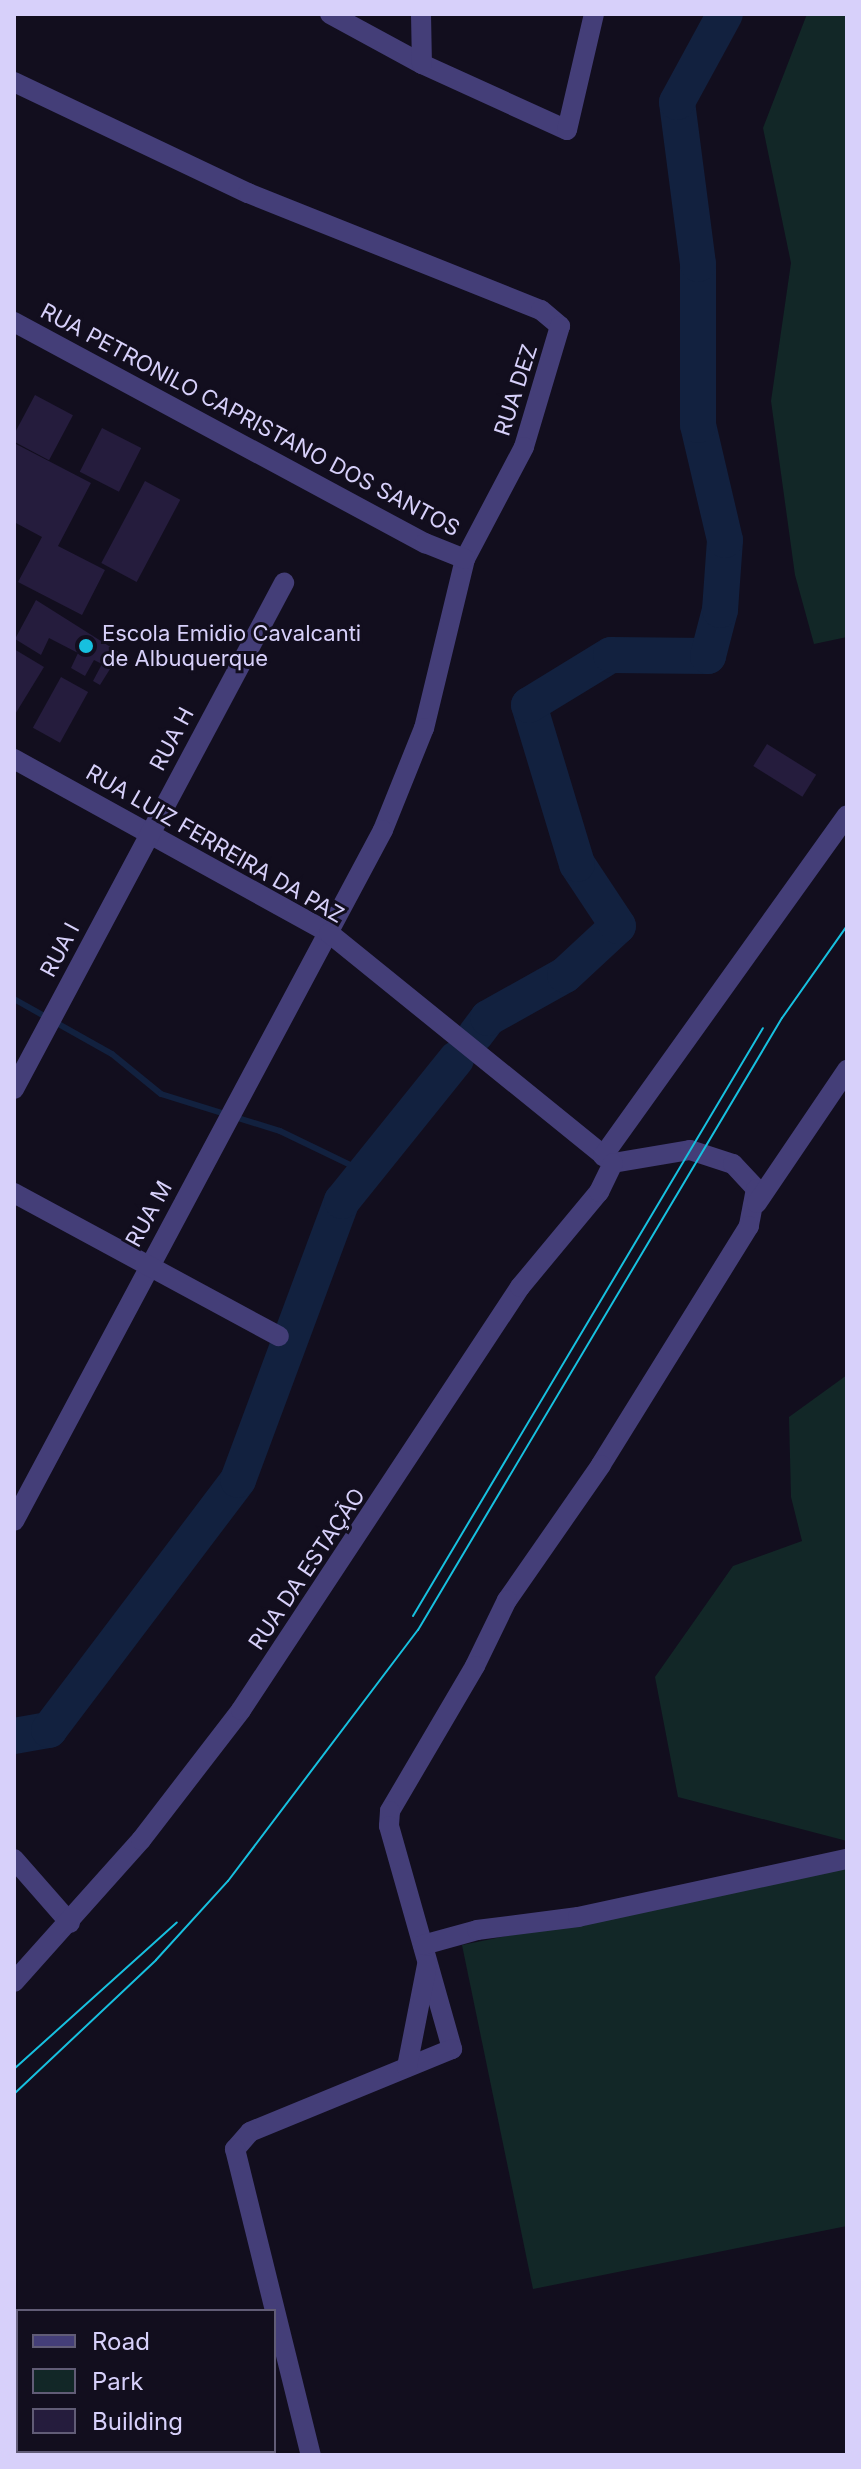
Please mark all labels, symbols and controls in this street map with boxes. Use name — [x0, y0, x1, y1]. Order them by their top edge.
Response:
street label: RUA PETRONILO CAPRISTANO DOS SANTOS — [36, 298, 464, 542]
street label: RUA DEZ — [489, 341, 543, 439]
place label: Escola Emidio Cavalcanti de Albuquerque — [102, 620, 361, 672]
marker: Escola Emidio Cavalcanti de Albuquerque — [77, 637, 95, 655]
street label: RUA H — [144, 703, 200, 775]
street label: RUA LUIZ FERREIRA DA PAZ — [81, 759, 349, 929]
street label: RUA I — [35, 918, 85, 982]
street label: RUA M — [120, 1176, 178, 1252]
street label: RUA DA ESTAÇÃO — [243, 1483, 371, 1655]
legend — [16, 2309, 276, 2453]
text: Road — [92, 2327, 150, 2356]
text: Park — [92, 2367, 143, 2396]
text: Building — [92, 2407, 183, 2436]

